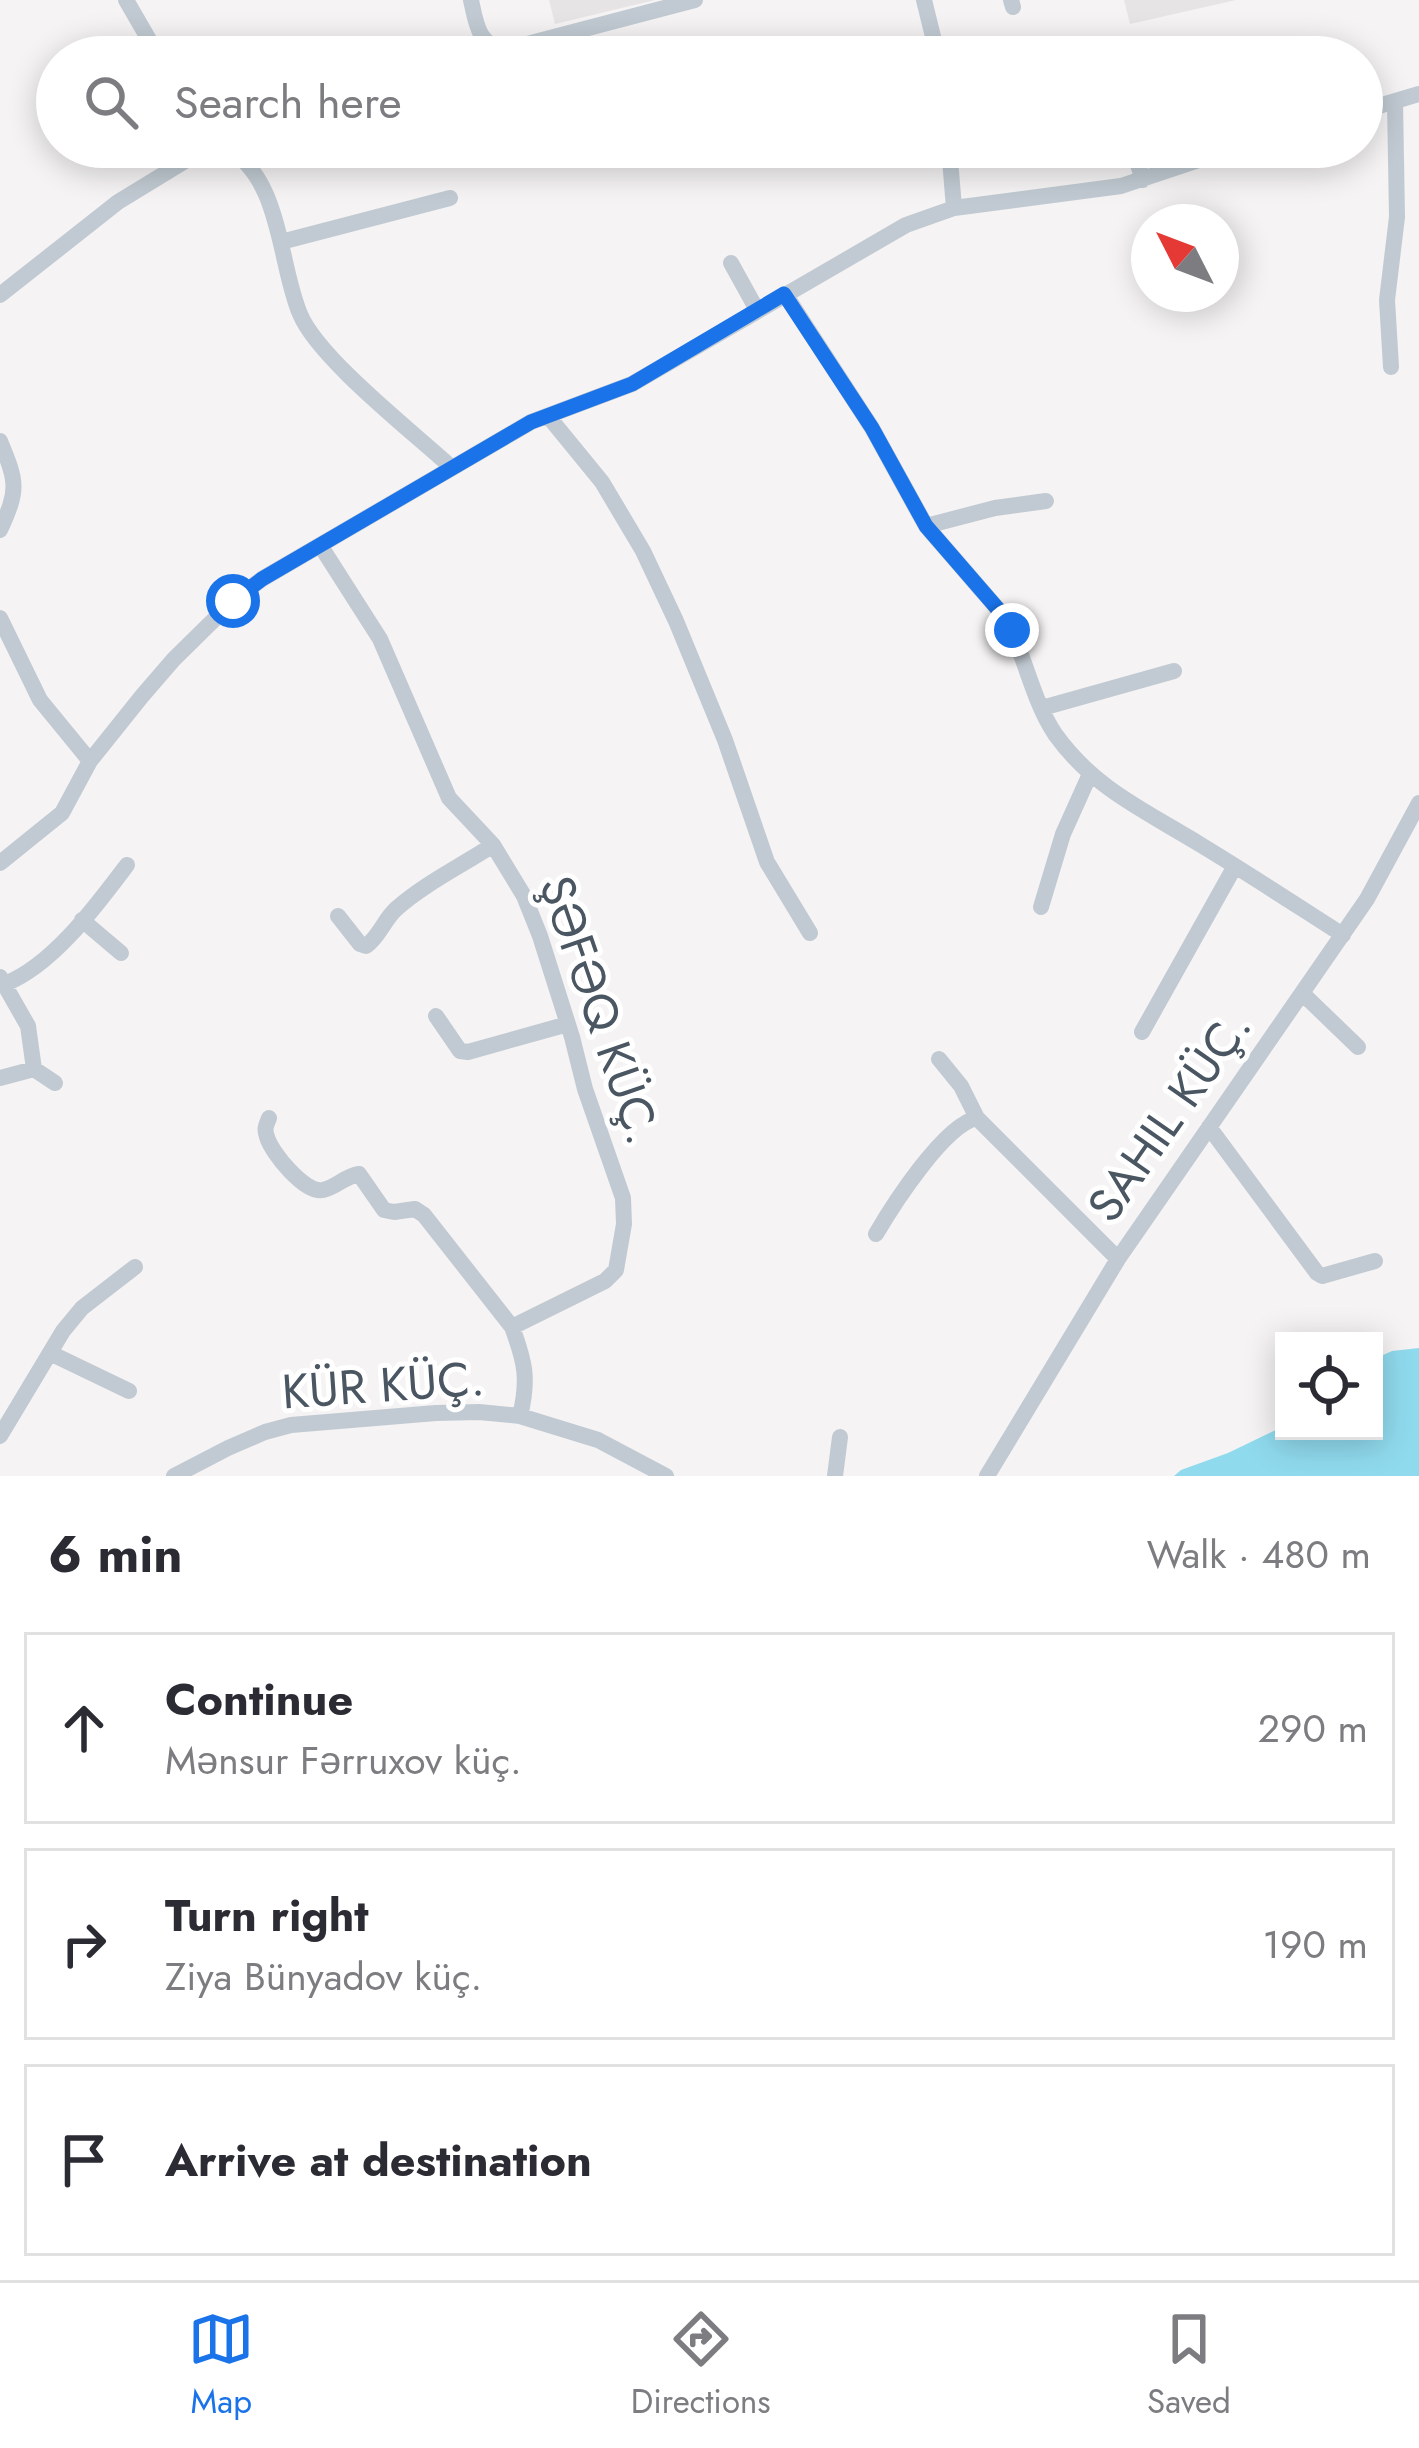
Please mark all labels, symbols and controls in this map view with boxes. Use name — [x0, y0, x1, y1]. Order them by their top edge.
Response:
search box — [36, 36, 1383, 168]
icon: search — [78, 69, 144, 135]
text: Search here — [174, 70, 402, 135]
north arrow — [1131, 204, 1239, 312]
route start — [206, 574, 260, 628]
route end — [985, 603, 1039, 657]
street label: ŞƏFƏQ KÜÇ. — [522, 867, 678, 1153]
street label: SAHIL KÜÇ. — [1071, 996, 1267, 1236]
map controls — [1275, 1332, 1383, 1440]
button: locate — [1275, 1332, 1383, 1440]
street label: KÜR KÜÇ. — [279, 1344, 487, 1426]
text: 6 min — [48, 1517, 183, 1591]
text: Walk · 480 m — [1147, 1526, 1371, 1583]
text: Continue — [165, 1667, 353, 1732]
icon: ahead — [51, 1695, 117, 1761]
text: 290 m — [1258, 1700, 1368, 1757]
text: Mənsur Fərruxov küç. — [165, 1732, 522, 1789]
text: Turn right — [165, 1883, 369, 1948]
icon: right — [51, 1911, 117, 1977]
text: 190 m — [1262, 1916, 1368, 1973]
text: Ziya Bünyadov küç. — [165, 1948, 482, 2005]
icon: arrive — [51, 2127, 117, 2193]
text: Arrive at destination — [165, 2128, 592, 2193]
tab: Map — [188, 2306, 254, 2425]
tab: Directions — [631, 2306, 771, 2425]
tab: Saved — [1147, 2306, 1231, 2425]

